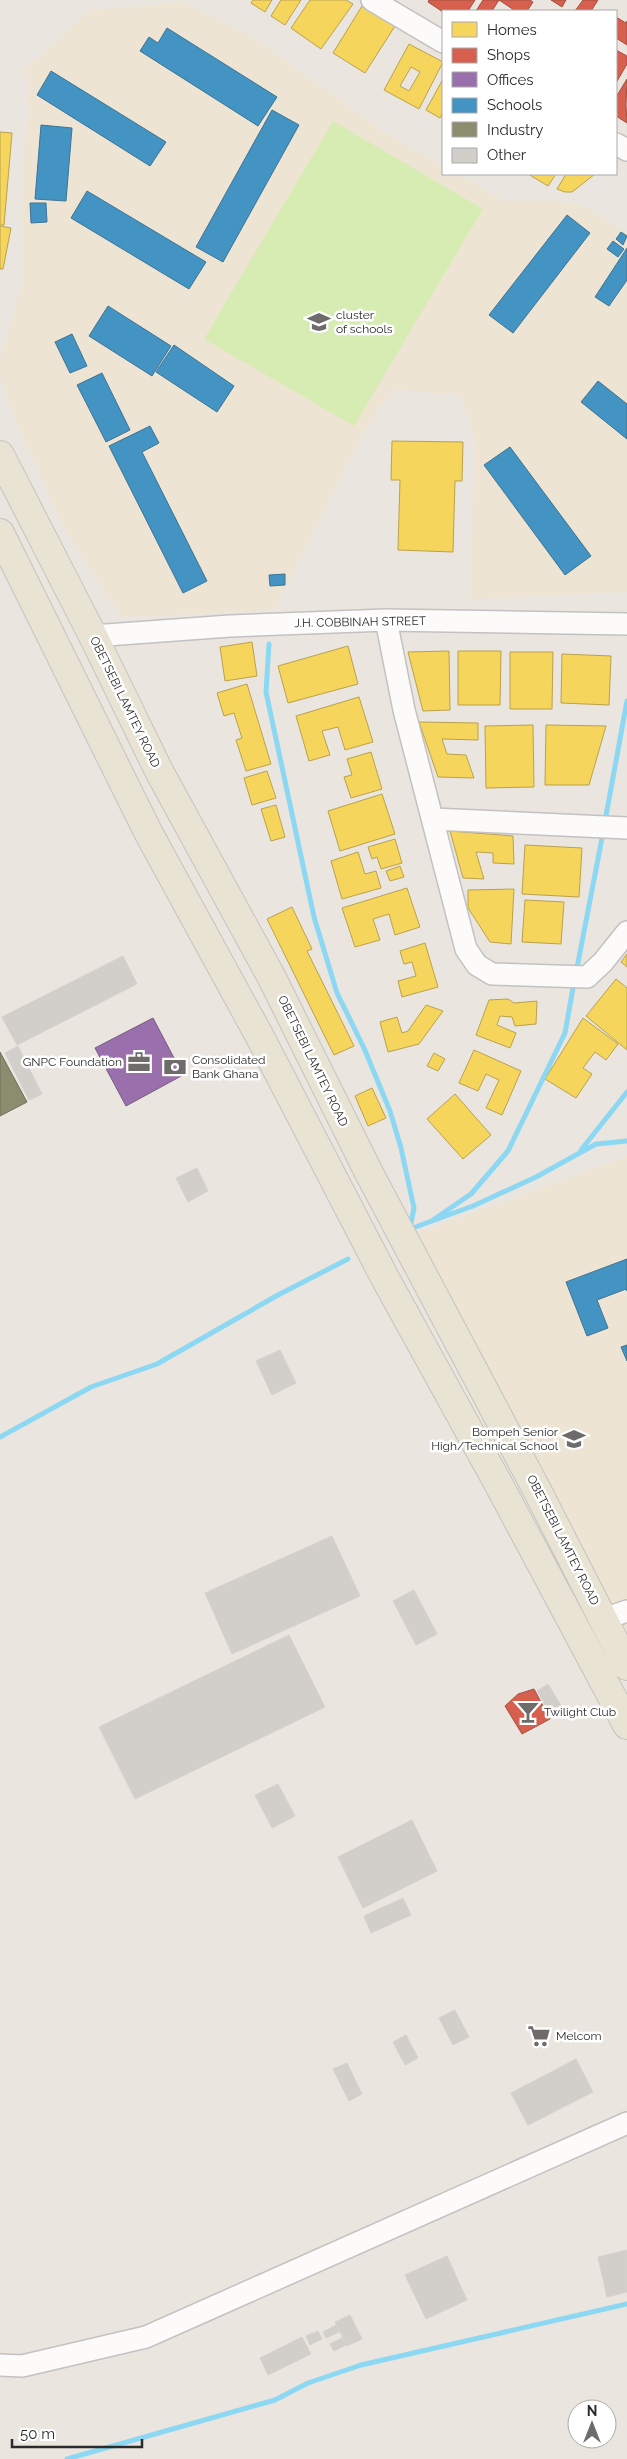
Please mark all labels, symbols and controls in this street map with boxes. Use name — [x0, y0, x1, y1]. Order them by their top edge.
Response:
legend — [442, 10, 617, 175]
text: Homes — [487, 21, 537, 39]
text: Shops — [487, 46, 530, 64]
text: Offices — [487, 71, 534, 89]
text: Schools — [487, 96, 542, 114]
text: Industry — [487, 121, 543, 139]
text: Other — [487, 146, 527, 164]
place label: cluster of schools — [336, 308, 393, 336]
school or university icon: cluster of schools — [306, 309, 332, 335]
street label: J.H. COBBINAH STREET — [294, 614, 427, 630]
street label: OBETSEBI LAMTEY ROAD — [87, 634, 163, 770]
street label: OBETSEBI LAMTEY ROAD — [275, 993, 351, 1129]
office icon: GNPC Foundation — [126, 1049, 152, 1075]
place label: Consolidated Bank Ghana — [192, 1053, 266, 1081]
bank icon: Consolidated Bank Ghana — [162, 1054, 188, 1080]
place label: GNPC Foundation — [23, 1055, 122, 1069]
place label: Bompeh Senior High/Technical School — [431, 1425, 559, 1453]
school or university icon: Bompeh Senior High/Technical School — [561, 1426, 587, 1452]
street label: OBETSEBI LAMTEY ROAD — [524, 1473, 602, 1608]
bar icon: Twilight Club — [515, 1699, 541, 1725]
place label: Twilight Club — [544, 1705, 616, 1719]
supermarket icon: Melcom — [526, 2023, 552, 2049]
place label: Melcom — [556, 2029, 601, 2043]
north arrow — [567, 2399, 617, 2449]
text: N — [587, 2403, 597, 2419]
scale bar — [12, 2416, 142, 2448]
text: 50 m — [20, 2425, 55, 2443]

